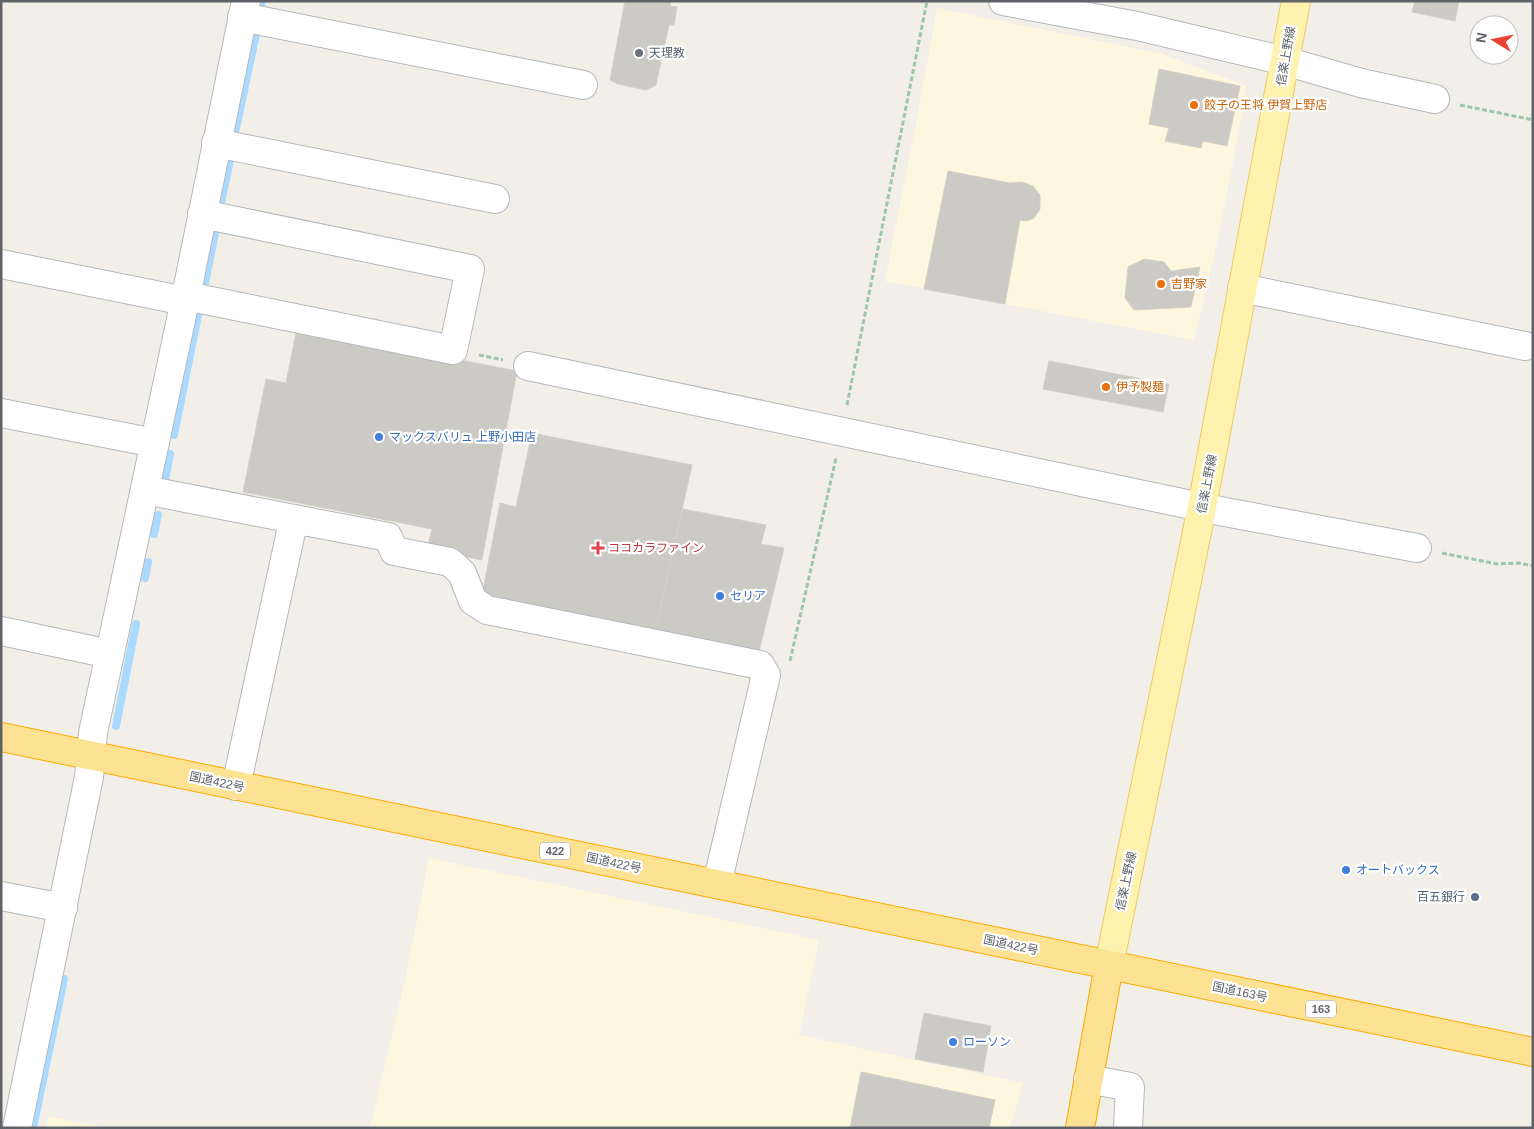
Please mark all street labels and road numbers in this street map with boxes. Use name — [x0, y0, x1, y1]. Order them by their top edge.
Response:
street label: 信楽上野線 — [1274, 25, 1298, 87]
street label: 信楽上野線 — [1194, 453, 1220, 515]
street label: 国道422号 — [188, 769, 246, 795]
road number: 422 — [540, 842, 570, 859]
street label: 国道422号 — [585, 850, 643, 876]
street label: 信楽上野線 — [1113, 850, 1139, 912]
street label: 国道422号 — [982, 932, 1040, 958]
street label: 国道163号 — [1211, 979, 1269, 1005]
road number: 163 — [1306, 1001, 1336, 1018]

